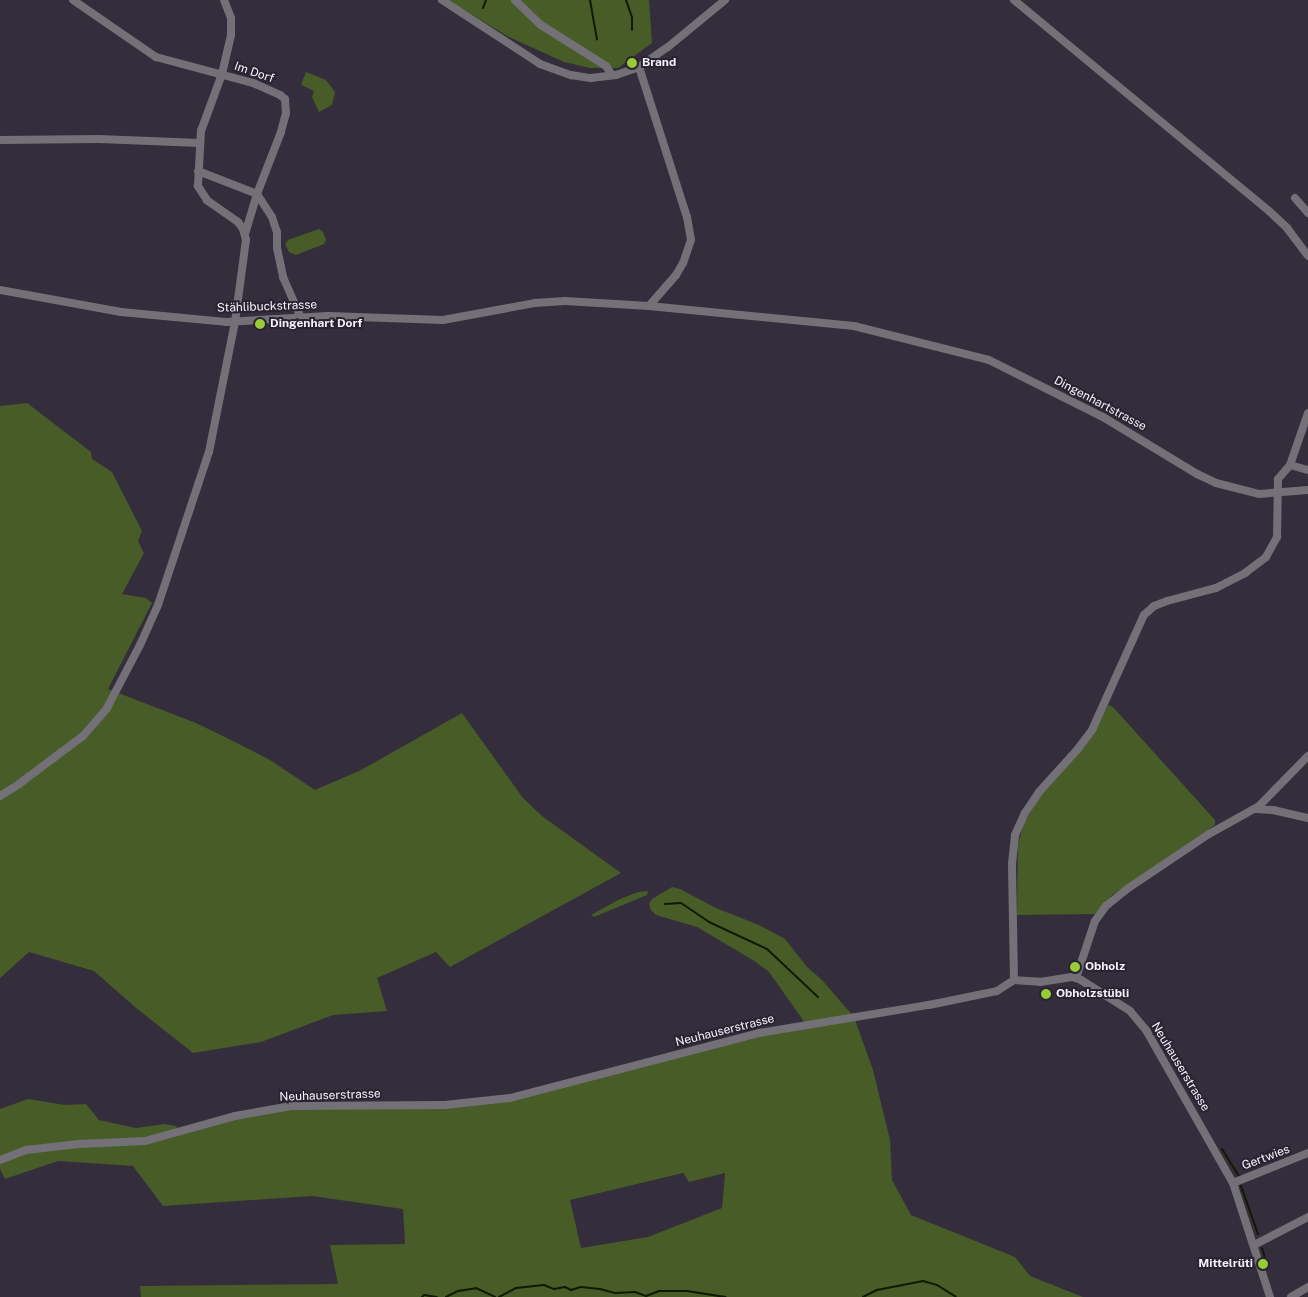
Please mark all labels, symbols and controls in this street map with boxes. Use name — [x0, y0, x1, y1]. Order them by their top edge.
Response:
place label: Brand — [642, 56, 676, 70]
marker: Brand — [626, 57, 638, 69]
street label: Im Dorf — [232, 59, 276, 87]
street label: Stählibuckstrasse — [217, 298, 317, 316]
place label: Dingenhart Dorf — [270, 317, 362, 331]
marker: Dingenhart Dorf — [254, 318, 266, 330]
street label: Dingenhartstrasse — [1051, 374, 1149, 434]
place label: Obholz — [1085, 960, 1125, 974]
marker: Obholz — [1069, 961, 1081, 973]
place label: Obholzstübli — [1056, 987, 1129, 1001]
marker: Obholzstübli — [1040, 988, 1052, 1000]
street label: Neuhauserstrasse — [674, 1012, 776, 1050]
street label: Neuhauserstrasse — [1148, 1020, 1212, 1114]
street label: Neuhauserstrasse — [279, 1087, 381, 1105]
street label: Gertwies — [1240, 1142, 1292, 1174]
place label: Mittelrüti — [1198, 1257, 1253, 1271]
marker: Mittelrüti — [1257, 1258, 1269, 1270]

